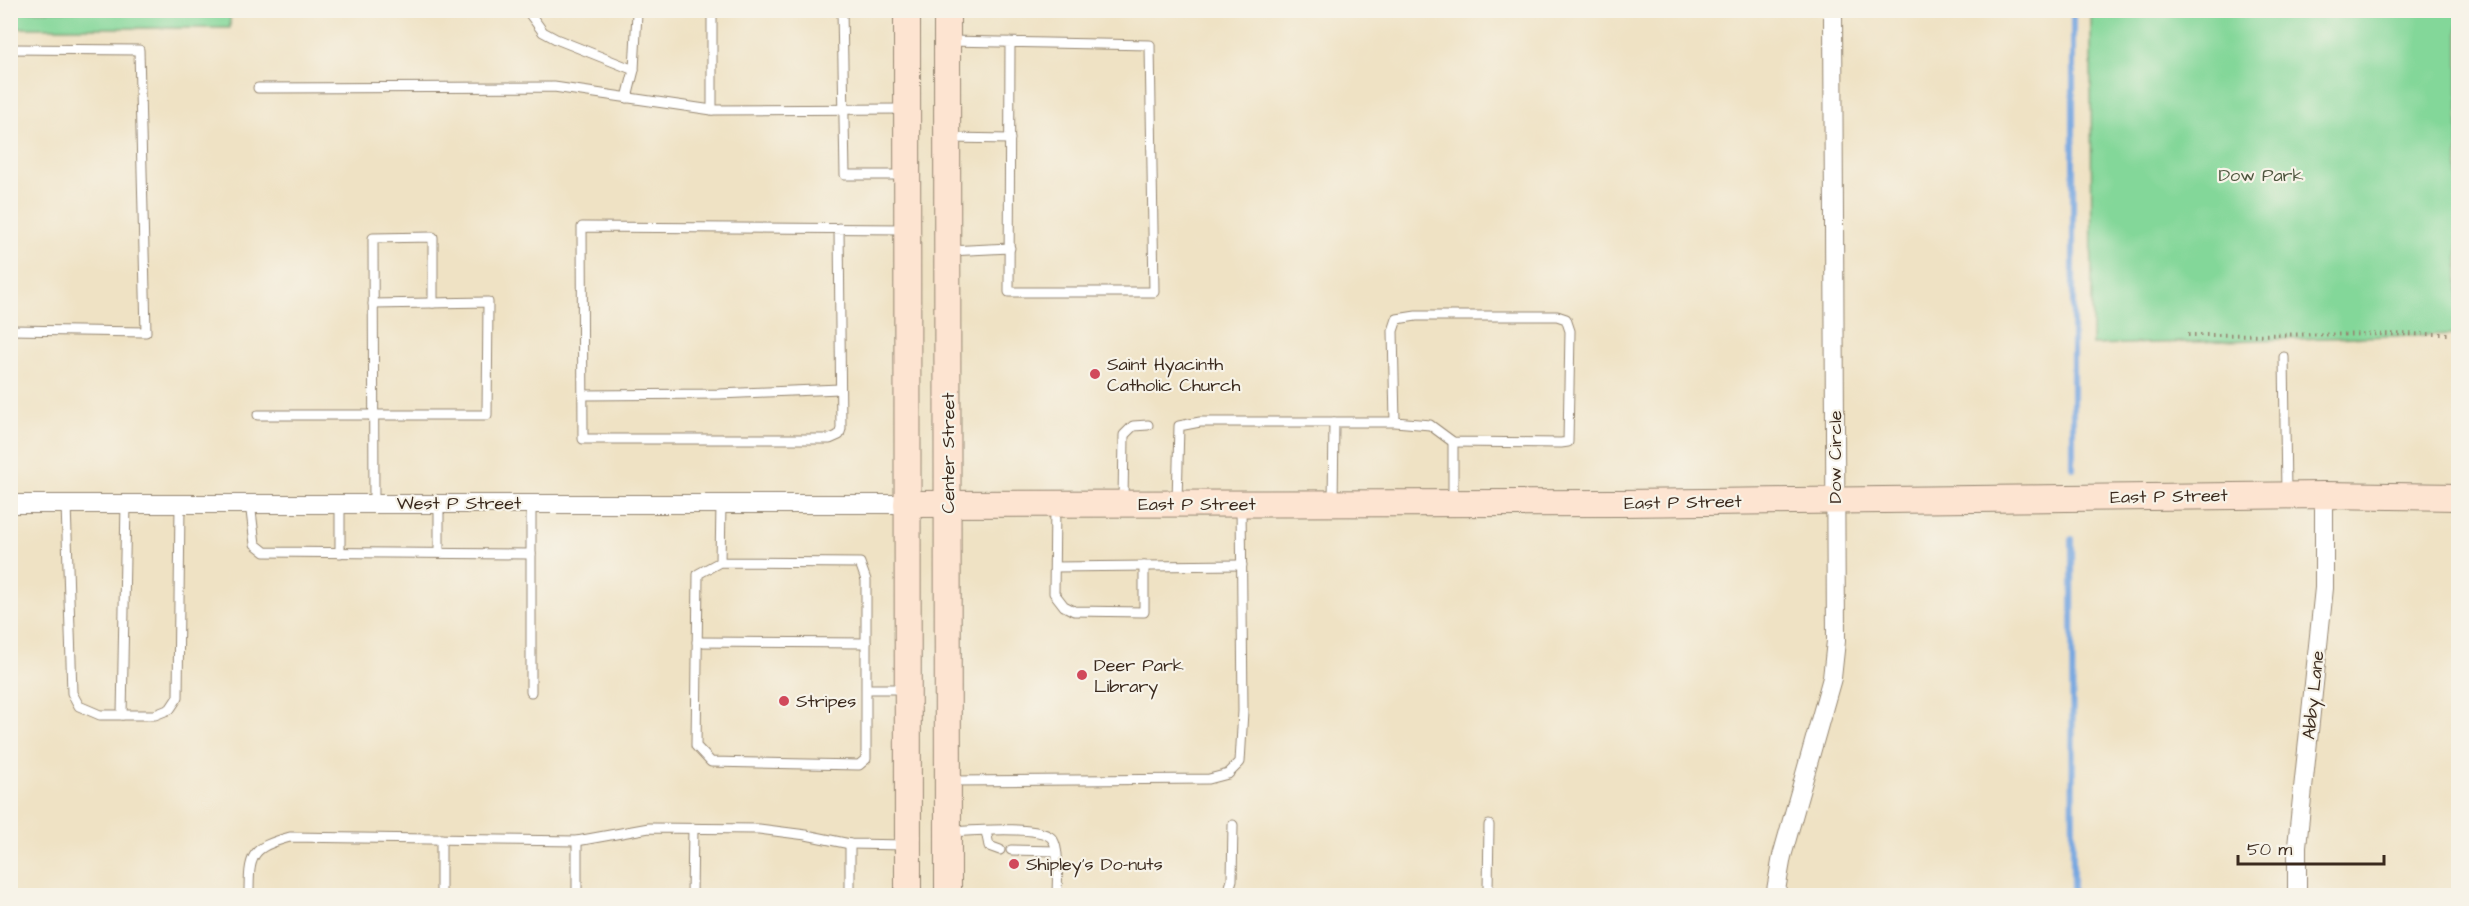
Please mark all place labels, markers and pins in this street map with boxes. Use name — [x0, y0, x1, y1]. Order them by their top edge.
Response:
place label: Saint Hyacinth Catholic Church — [1107, 352, 1240, 398]
marker: Saint Hyacinth Catholic Church — [1088, 367, 1102, 381]
place label: Deer Park Library — [1094, 653, 1184, 700]
marker: Deer Park Library — [1075, 668, 1089, 682]
place label: Stripes — [796, 689, 856, 714]
marker: Stripes — [777, 694, 791, 708]
place label: Shipley's Do-nuts — [1026, 852, 1163, 878]
marker: Shipley's Do-nuts — [1007, 857, 1021, 871]

